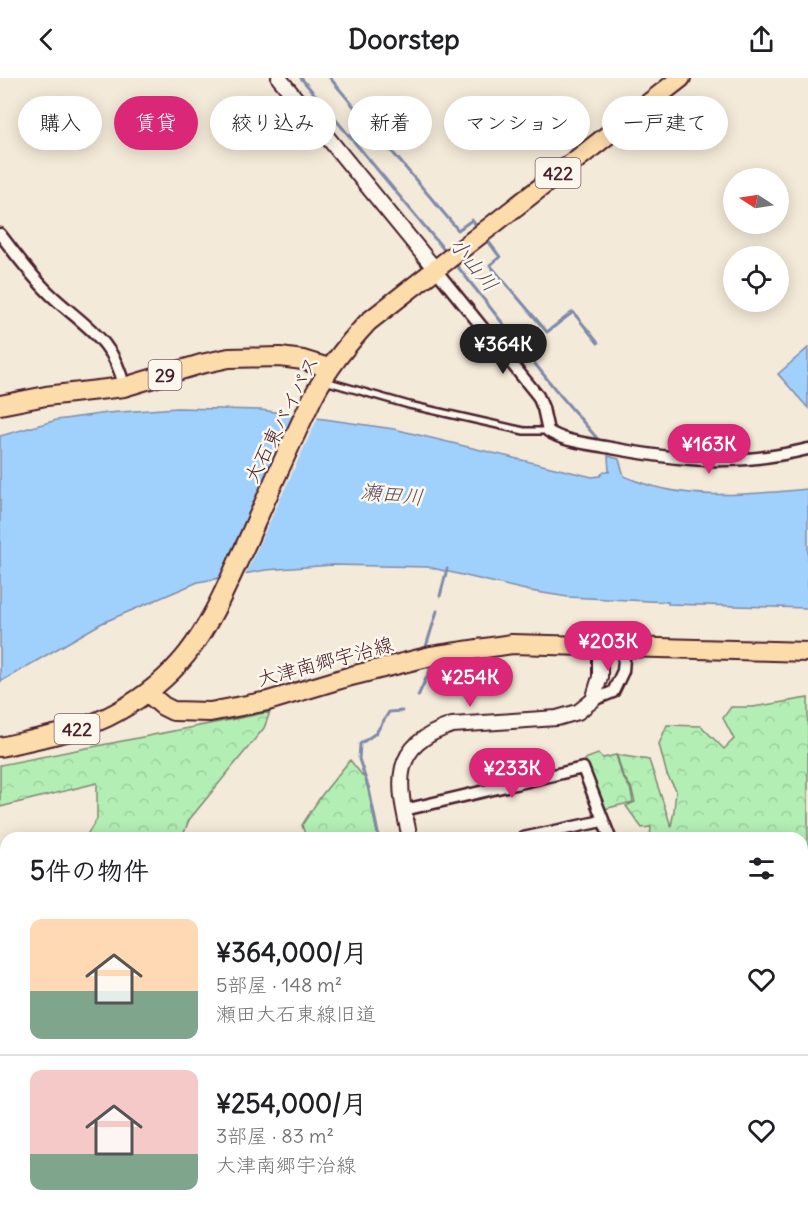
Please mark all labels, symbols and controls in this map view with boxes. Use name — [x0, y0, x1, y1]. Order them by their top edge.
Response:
text: Doorstep — [348, 22, 460, 56]
icon: back — [30, 23, 63, 56]
icon: share — [745, 23, 778, 56]
chip: 購入 — [18, 96, 102, 150]
chip: 賃貸 — [114, 96, 198, 150]
chip: 絞り込み — [210, 96, 336, 150]
chip: 新着 — [348, 96, 432, 150]
chip: マンション — [444, 96, 590, 150]
chip: 一戸建て — [602, 96, 728, 150]
road number: 422 — [536, 158, 580, 188]
north arrow — [723, 168, 789, 234]
map controls — [723, 168, 789, 312]
water label: 小山川 — [444, 231, 504, 297]
button: locate — [723, 246, 789, 312]
pin: ¥364K — [461, 324, 545, 375]
text: ¥364K — [474, 331, 532, 356]
street label: 大石東バイパス — [238, 351, 324, 487]
road number: 29 — [148, 360, 182, 390]
pin: ¥163K — [667, 424, 751, 475]
text: ¥163K — [682, 431, 736, 456]
water label: 瀬田川 — [359, 477, 425, 511]
pin: ¥203K — [566, 621, 650, 672]
text: ¥203K — [578, 628, 638, 653]
street label: 大津南郷宇治線 — [254, 631, 396, 691]
pin: ¥254K — [428, 657, 512, 708]
text: ¥254K — [441, 664, 499, 689]
road number: 422 — [54, 714, 100, 744]
pin: ¥233K — [470, 748, 554, 799]
text: ¥233K — [483, 755, 541, 780]
icon: filters — [745, 852, 778, 885]
text: 5件の物件 — [30, 854, 149, 887]
text: ¥364,000/月 — [216, 936, 368, 969]
icon: home — [78, 943, 150, 1015]
icon: heart — [745, 963, 778, 996]
text: 5部屋 · 148 m² — [216, 972, 342, 997]
text: 瀬田大石東線旧道 — [216, 1001, 376, 1026]
text: ¥254,000/月 — [216, 1087, 367, 1120]
icon: home — [78, 1094, 150, 1166]
icon: heart — [745, 1114, 778, 1147]
text: 3部屋 · 83 m² — [216, 1123, 334, 1148]
text: 大津南郷宇治線 — [216, 1152, 356, 1177]

